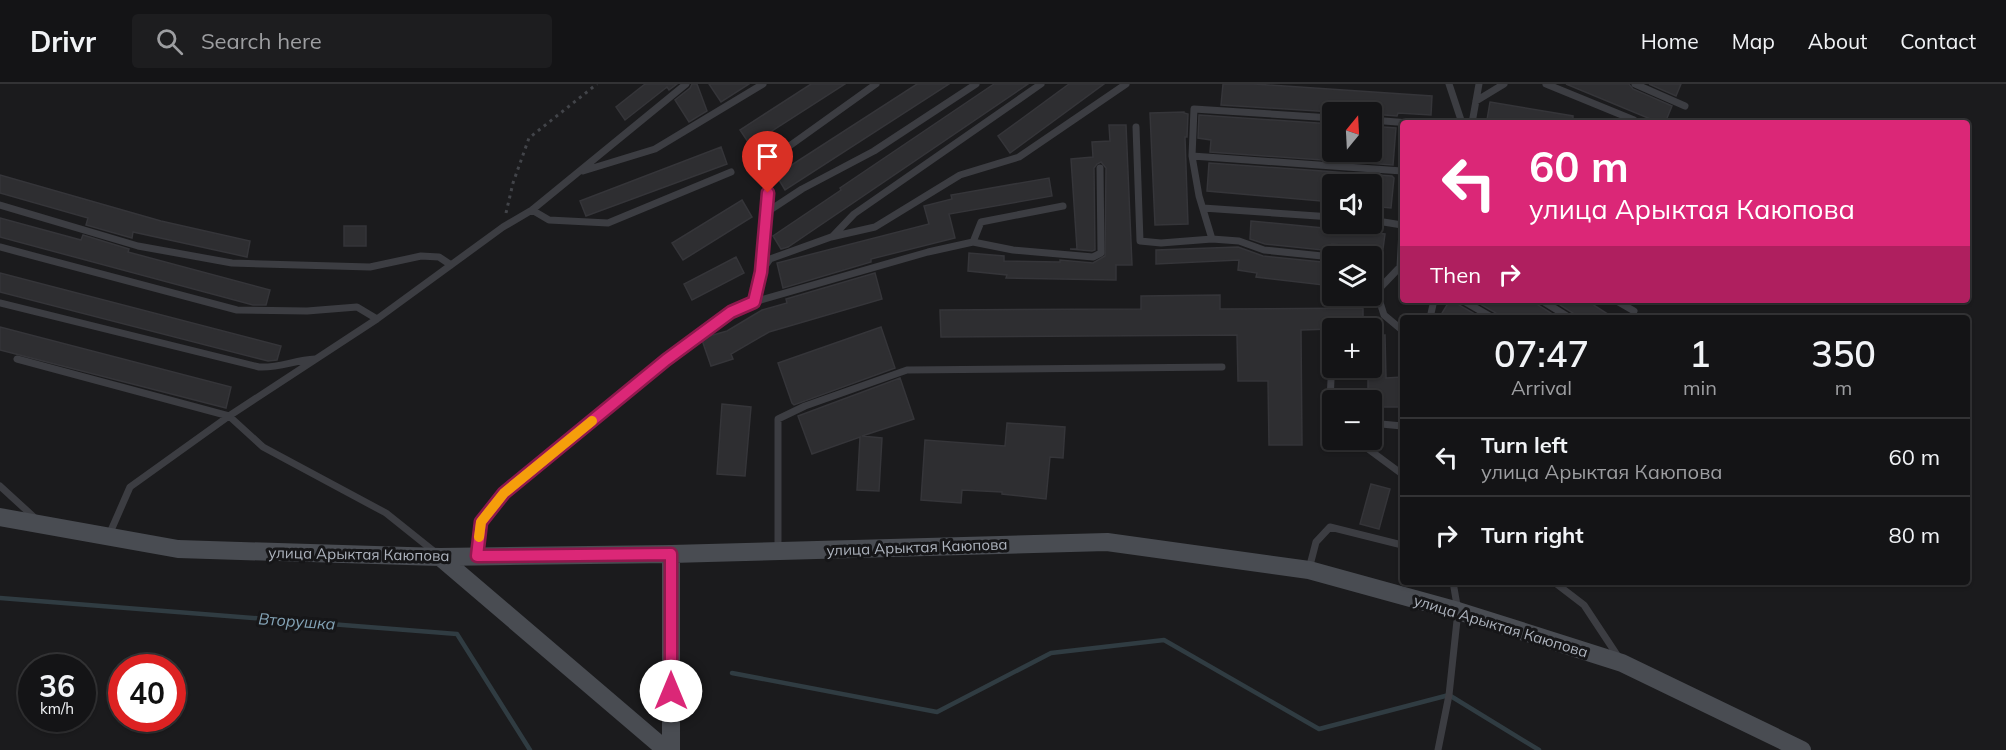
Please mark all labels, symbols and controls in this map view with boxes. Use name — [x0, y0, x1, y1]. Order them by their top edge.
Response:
search box — [132, 14, 552, 68]
text: Drivr — [30, 24, 96, 59]
icon: search — [153, 25, 186, 58]
text: Search here — [201, 27, 322, 55]
text: Home — [1641, 28, 1699, 54]
text: Map — [1732, 28, 1775, 54]
text: About — [1808, 28, 1867, 54]
text: Contact — [1900, 28, 1976, 54]
north arrow — [1322, 102, 1382, 162]
map controls — [1322, 102, 1382, 450]
pin — [742, 131, 793, 193]
icon: arrive — [751, 140, 784, 173]
text: 60 m — [1529, 140, 1629, 193]
icon: left — [1430, 144, 1508, 222]
button: sound — [1322, 174, 1382, 234]
text: улица Арыктая Каюпова — [1529, 192, 1855, 226]
button: layers — [1322, 246, 1382, 306]
icon: right — [1493, 258, 1526, 291]
text: Then — [1430, 261, 1481, 289]
button: + — [1322, 318, 1382, 378]
text: 07:47 — [1494, 331, 1589, 376]
text: 1 — [1689, 331, 1711, 376]
text: 350 — [1811, 331, 1876, 376]
text: Arrival — [1511, 375, 1572, 400]
text: min — [1683, 375, 1717, 400]
text: m — [1835, 375, 1852, 400]
button: − — [1322, 390, 1382, 450]
text: Turn left — [1481, 431, 1568, 459]
icon: left — [1430, 441, 1463, 474]
text: 60 m — [1889, 443, 1940, 471]
text: улица Арыктая Каюпова — [1481, 459, 1723, 484]
icon: right — [1430, 519, 1463, 552]
text: Turn right — [1481, 521, 1584, 549]
text: 80 m — [1889, 521, 1940, 549]
street label: улица Арыктая Каюпова — [826, 534, 1008, 560]
street label: улица Арыктая Каюпова — [268, 543, 450, 565]
street label: улица Арыктая Каюпова — [1412, 590, 1590, 662]
water label: Вторушка — [258, 608, 336, 634]
speed limit sign: 40 — [108, 654, 186, 732]
position arrow — [639, 659, 703, 723]
text: 36 — [39, 667, 75, 705]
text: km/h — [40, 699, 74, 718]

